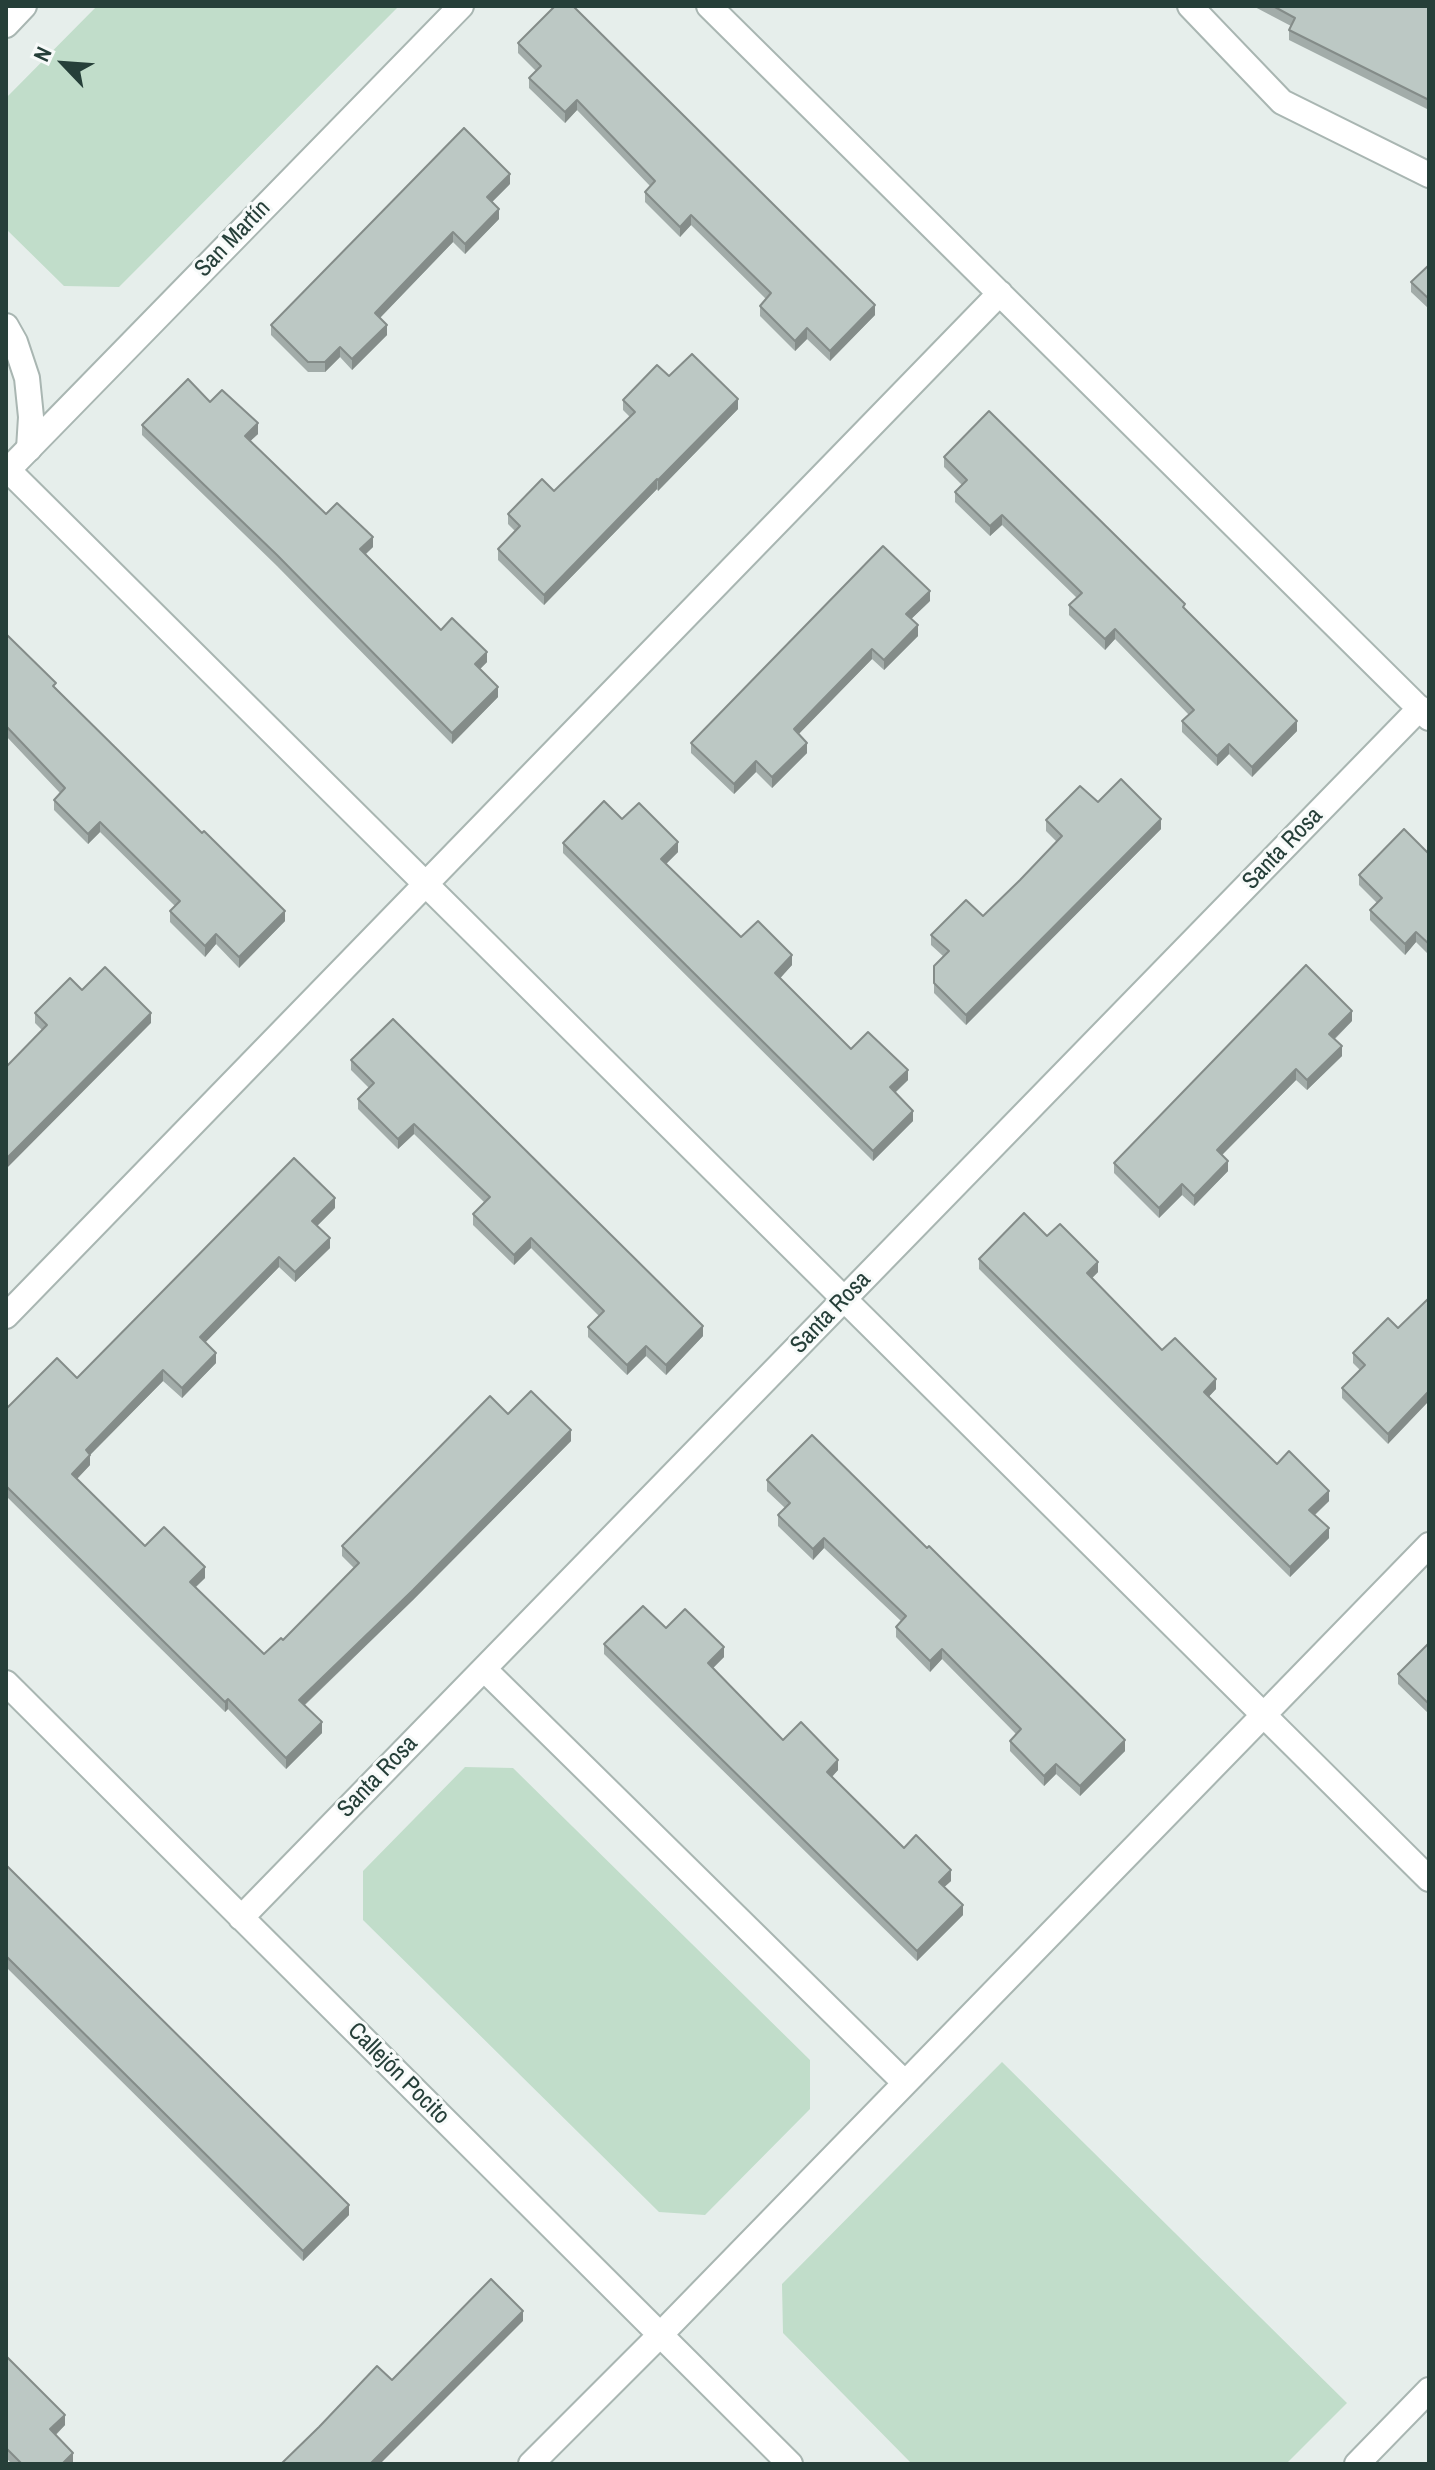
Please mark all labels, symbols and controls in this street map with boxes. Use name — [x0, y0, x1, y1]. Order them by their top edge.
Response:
north arrow — [24, 24, 104, 104]
text: N — [26, 42, 59, 66]
street label: San Martín — [189, 194, 277, 284]
street label: Santa Rosa — [1237, 802, 1329, 896]
street label: Santa Rosa — [785, 1266, 877, 1360]
street label: Santa Rosa — [332, 1730, 424, 1824]
street label: Callejón Pocito — [341, 2017, 455, 2131]

